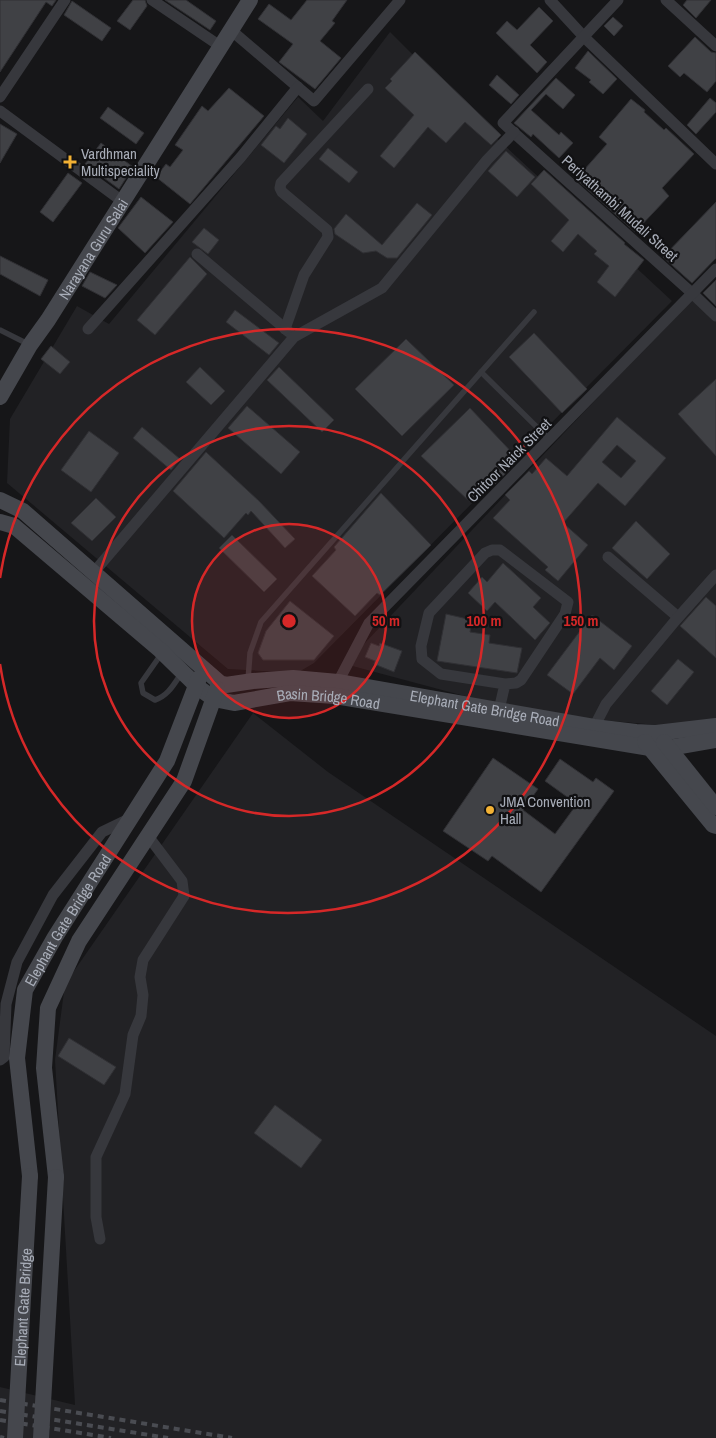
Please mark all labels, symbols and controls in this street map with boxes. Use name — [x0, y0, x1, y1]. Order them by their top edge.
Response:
place label: Vardhman Multispeciality — [81, 143, 160, 181]
street label: Periyathambi Mudali Street — [557, 150, 683, 266]
marker: Vardhman Multispeciality — [63, 155, 77, 169]
street label: Narayana Guru Salai — [53, 194, 133, 303]
street label: Chitoor Naick Street — [462, 413, 556, 507]
text: 50 m — [372, 610, 400, 631]
text: 100 m — [467, 610, 501, 631]
text: 150 m — [564, 610, 598, 631]
centre of rings — [280, 612, 298, 630]
street label: Basin Bridge Road — [275, 682, 382, 714]
street label: Elephant Gate Bridge Road — [409, 684, 561, 731]
place label: JMA Convention Hall — [500, 791, 590, 829]
marker: JMA Convention Hall — [484, 804, 496, 816]
street label: Elephant Gate Bridge Road — [19, 850, 116, 990]
street label: Elephant Gate Bridge — [9, 1247, 36, 1367]

